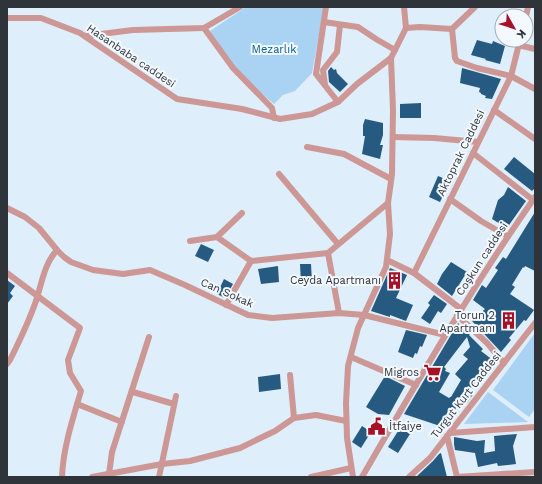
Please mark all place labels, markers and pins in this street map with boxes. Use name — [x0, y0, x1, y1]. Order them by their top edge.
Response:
building icon: Ceyda Apartmanı — [384, 270, 404, 290]
place label: Ceyda Apartmanı — [290, 274, 381, 287]
place label: Torun 2 Apartmanı — [439, 309, 495, 335]
building icon: Torun 2 Apartmanı — [498, 311, 518, 331]
supermarket icon: Migros — [422, 362, 442, 382]
place label: Migros — [384, 366, 419, 379]
public building icon: İtfaiye — [366, 416, 386, 436]
place label: İtfaiye — [389, 419, 422, 433]

